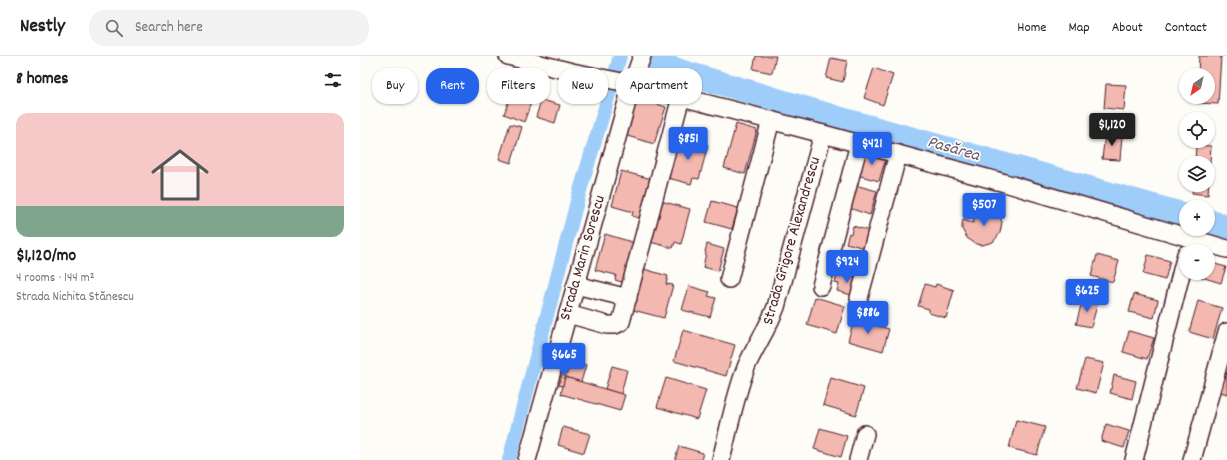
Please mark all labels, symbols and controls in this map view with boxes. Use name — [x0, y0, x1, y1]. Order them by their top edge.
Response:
search box — [89, 10, 369, 46]
text: Nestly — [20, 14, 65, 41]
icon: search — [103, 17, 125, 39]
text: Search here — [135, 17, 203, 39]
text: Home — [1017, 18, 1046, 38]
text: Map — [1068, 18, 1090, 38]
text: About — [1112, 18, 1143, 38]
text: Contact — [1165, 18, 1207, 38]
text: 8 homes — [16, 68, 68, 92]
chip: Buy — [372, 68, 418, 104]
chip: Rent — [426, 68, 479, 104]
chip: Filters — [487, 68, 550, 104]
chip: New — [558, 68, 608, 104]
chip: Apartment — [616, 68, 702, 104]
north arrow — [1179, 68, 1215, 104]
map controls — [1179, 68, 1215, 280]
icon: filters — [322, 69, 344, 91]
button: locate — [1179, 112, 1215, 148]
pin: $1,120 — [1079, 113, 1145, 147]
text: $1,120 — [1098, 116, 1126, 135]
pin: $851 — [664, 127, 712, 161]
text: $851 — [678, 130, 698, 149]
water label: Pasărea — [924, 131, 983, 169]
pin: $421 — [848, 132, 896, 166]
text: $421 — [862, 135, 882, 154]
icon: home — [144, 139, 216, 211]
street label: Strada Grigore Alexandrescu — [757, 154, 827, 328]
button: layers — [1179, 156, 1215, 192]
street label: Strada Marin Sorescu — [554, 193, 612, 323]
pin: $507 — [960, 193, 1008, 227]
text: $507 — [972, 196, 996, 215]
button: + — [1179, 200, 1215, 236]
button: − — [1179, 244, 1215, 280]
text: $1,120/mo — [16, 245, 76, 269]
pin: $924 — [823, 250, 871, 284]
text: $924 — [835, 253, 859, 272]
text: 4 rooms · 144 m² — [16, 269, 94, 288]
pin: $625 — [1063, 279, 1111, 313]
text: $625 — [1075, 282, 1099, 301]
text: Strada Nichita Stănescu — [16, 288, 134, 307]
pin: $886 — [844, 301, 892, 335]
text: $886 — [856, 304, 880, 323]
pin: $665 — [540, 343, 588, 377]
text: $665 — [551, 346, 577, 365]

